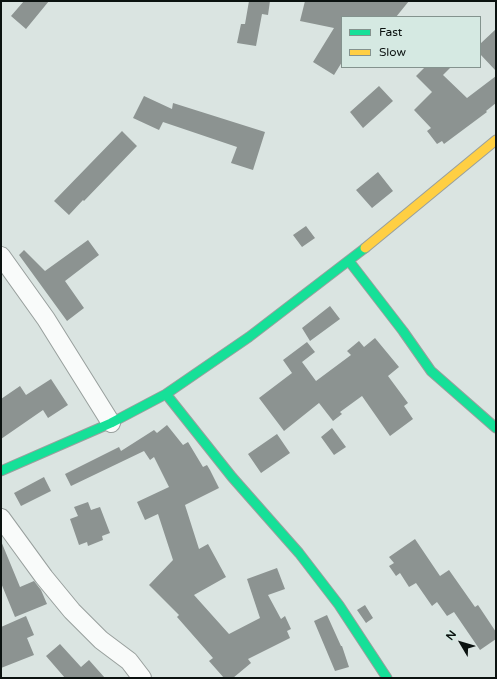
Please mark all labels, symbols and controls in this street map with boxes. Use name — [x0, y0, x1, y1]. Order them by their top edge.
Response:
legend — [341, 16, 481, 68]
text: Fast — [379, 25, 402, 39]
text: Slow — [379, 45, 406, 59]
north arrow — [441, 623, 481, 663]
text: N — [443, 628, 459, 643]

